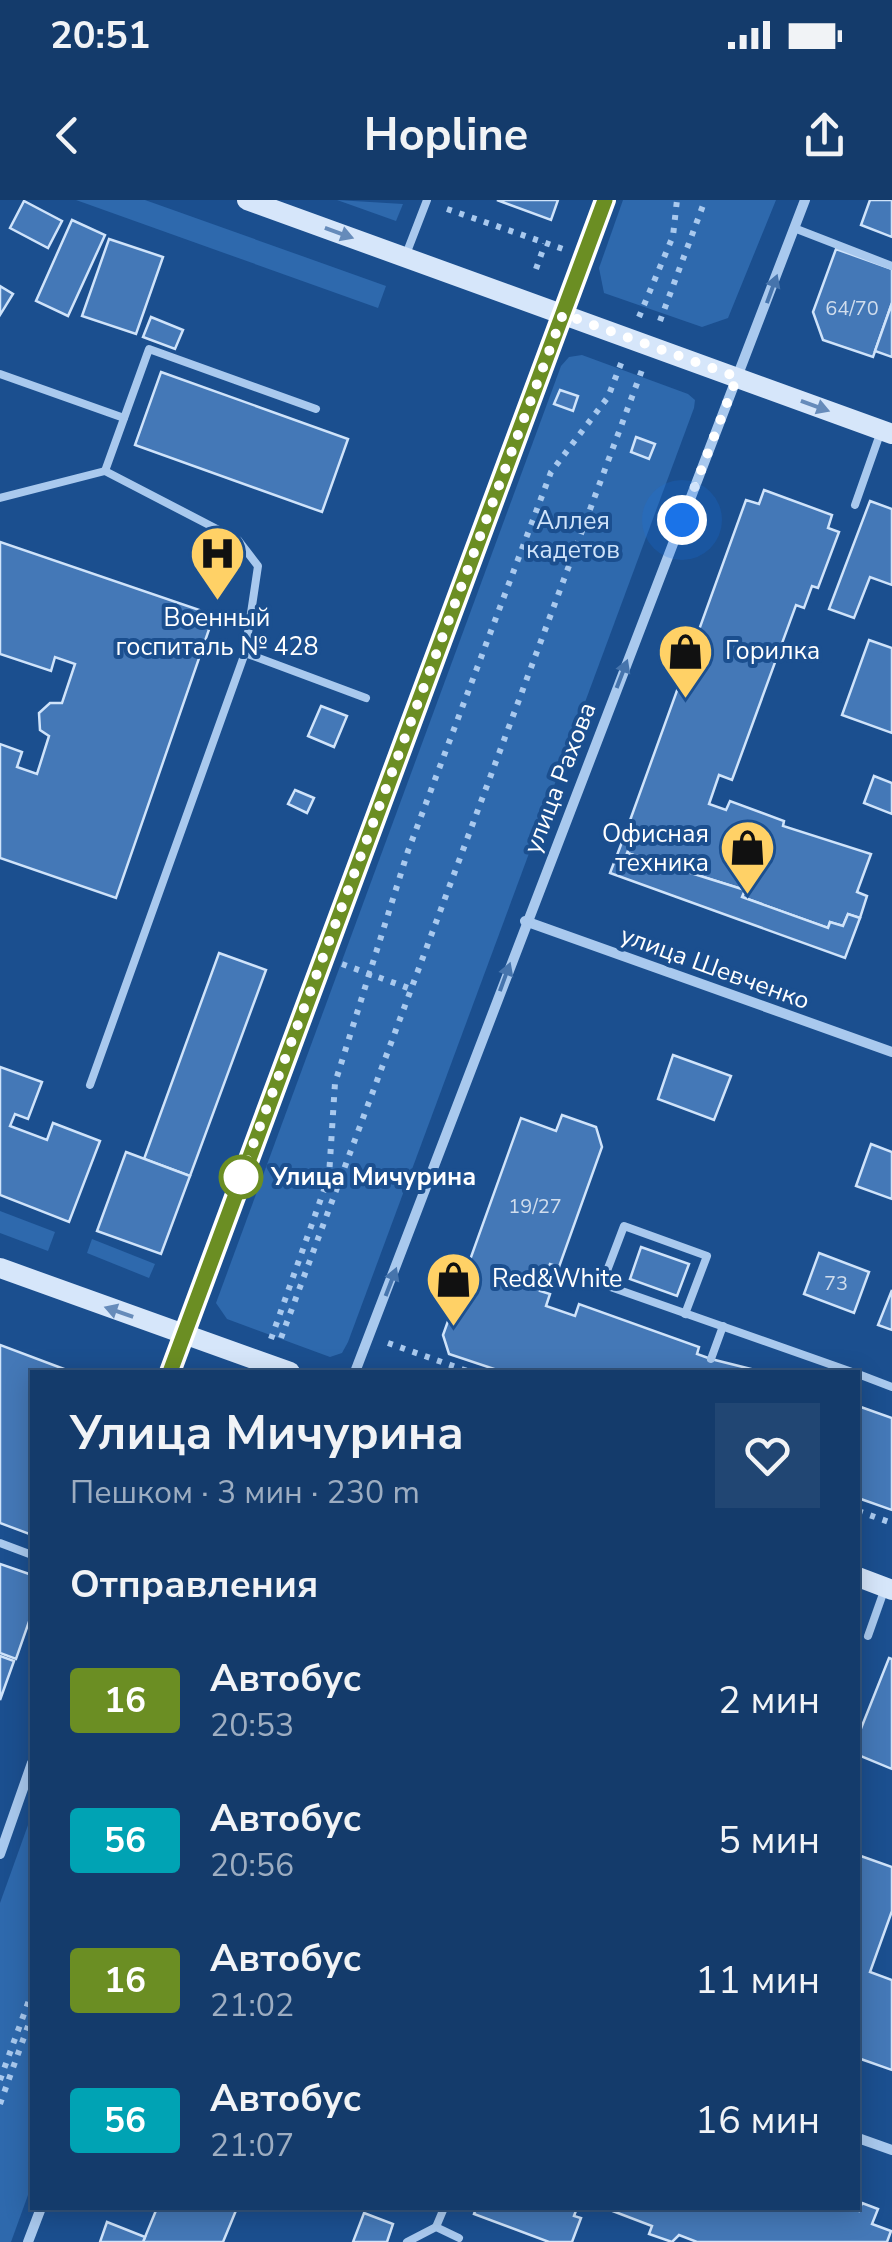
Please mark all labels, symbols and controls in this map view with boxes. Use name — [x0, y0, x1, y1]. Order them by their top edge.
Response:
text: 20:51 — [50, 10, 151, 61]
text: Hopline — [364, 105, 528, 166]
icon: back — [40, 108, 95, 163]
icon: share — [797, 108, 852, 163]
one-way arrow — [324, 226, 354, 241]
one-way arrow — [765, 274, 780, 304]
house number: 64/70 — [825, 295, 879, 322]
one-way arrow — [800, 399, 830, 414]
your location — [657, 495, 707, 545]
park label: Аллея кадетов — [526, 504, 620, 567]
hospital icon: Военный госпиталь № 428 — [187, 524, 247, 603]
place label: Военный госпиталь № 428 — [115, 601, 319, 664]
shop icon: Горилка — [656, 621, 716, 700]
place label: Горилка — [725, 634, 820, 668]
one-way arrow — [614, 659, 630, 689]
street label: улица Рахова — [516, 697, 604, 859]
place label: Офисная техника — [602, 817, 709, 880]
shop icon: Офисная техника — [718, 818, 778, 897]
street label: улица Шевченко — [616, 918, 814, 1018]
one-way arrow — [498, 962, 513, 992]
marker: Улица Мичурина — [220, 1156, 262, 1198]
place label: Улица Мичурина — [270, 1160, 476, 1194]
house number: 19/27 — [508, 1193, 562, 1220]
shop icon: Red&White — [423, 1249, 483, 1328]
place label: Red&White — [492, 1262, 622, 1296]
one-way arrow — [384, 1266, 399, 1296]
house number: 73 — [824, 1270, 848, 1297]
one-way arrow — [104, 1304, 134, 1319]
text: Улица Мичурина — [70, 1400, 464, 1466]
button: heart — [715, 1403, 820, 1508]
text: Пешком · 3 мин · 230 m — [70, 1471, 420, 1514]
text: Отправления — [70, 1559, 318, 1610]
text: Автобус — [210, 1653, 361, 1704]
text: 2 мин — [718, 1675, 820, 1726]
text: 16 — [104, 1677, 146, 1724]
text: 20:53 — [210, 1704, 294, 1747]
text: Автобус — [210, 1793, 361, 1844]
text: 5 мин — [718, 1815, 820, 1866]
text: 56 — [104, 1817, 146, 1864]
text: 20:56 — [210, 1844, 294, 1887]
text: Автобус — [210, 1933, 361, 1984]
text: 11 мин — [695, 1955, 820, 2006]
text: 16 — [104, 1957, 146, 2004]
text: 21:02 — [210, 1984, 294, 2027]
text: Автобус — [210, 2073, 361, 2124]
text: 16 мин — [695, 2095, 820, 2146]
text: 56 — [104, 2097, 146, 2144]
text: 21:07 — [210, 2124, 294, 2167]

